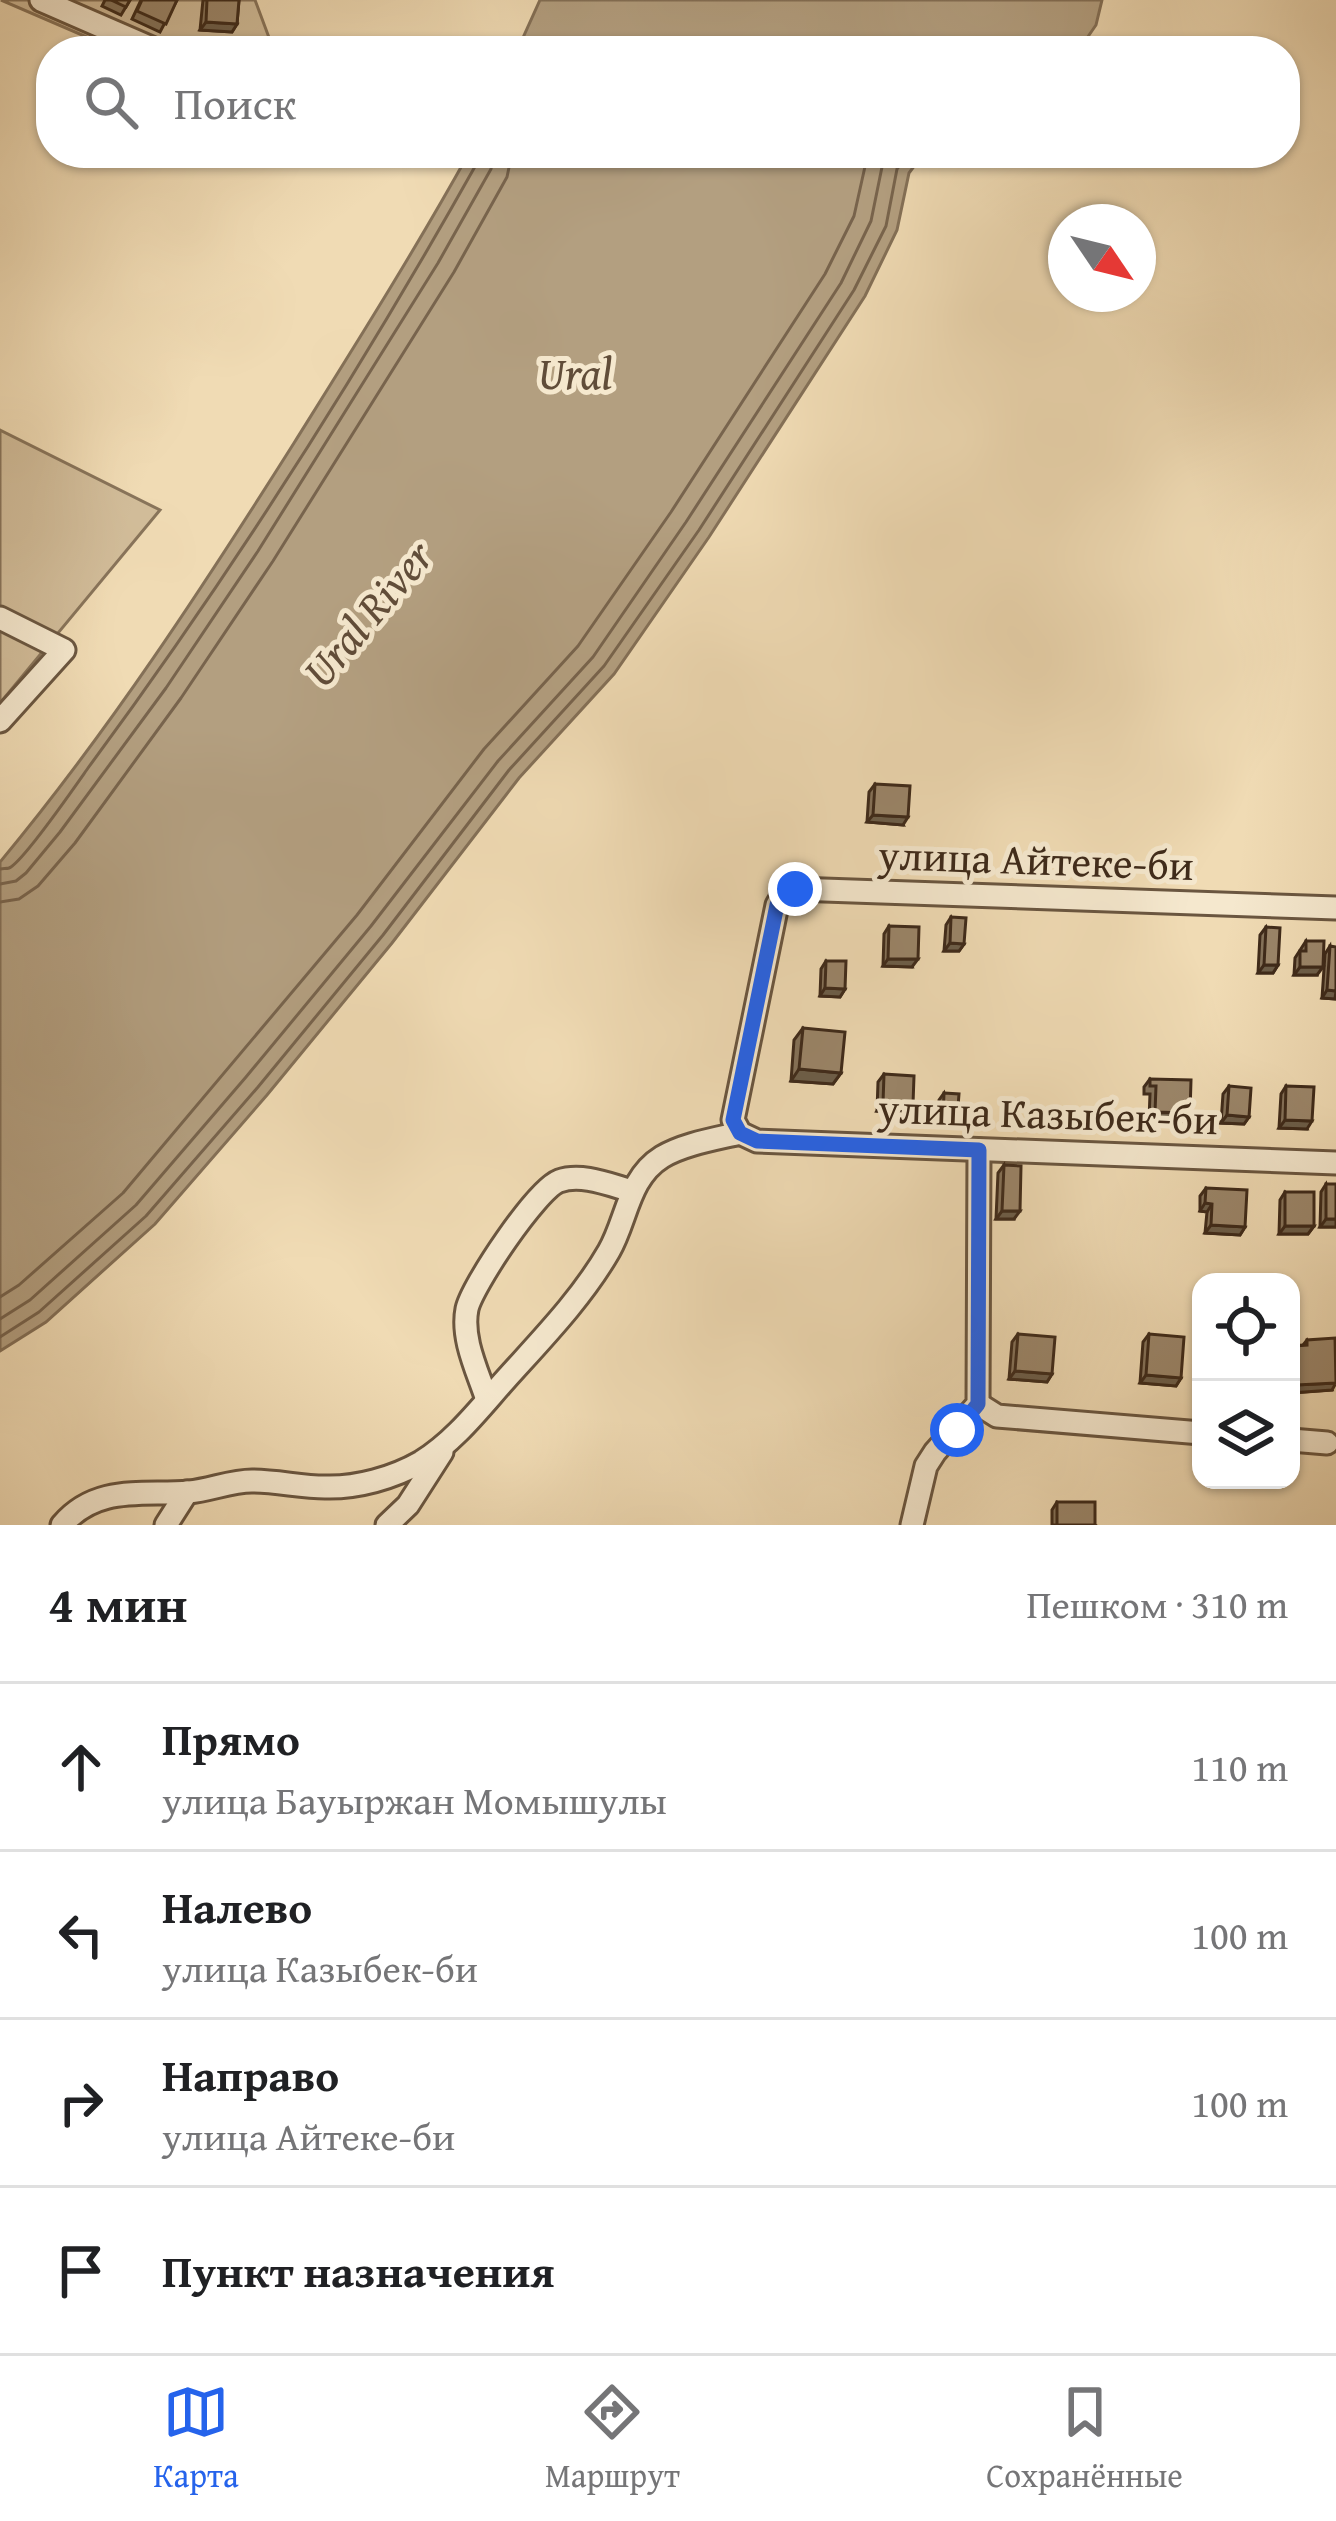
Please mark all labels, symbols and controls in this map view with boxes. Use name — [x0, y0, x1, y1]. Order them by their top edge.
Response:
search box — [36, 36, 1300, 168]
icon: search — [78, 69, 144, 135]
text: Поиск — [174, 70, 296, 135]
north arrow — [1048, 204, 1156, 312]
water label: Ural — [538, 340, 612, 405]
water label: Ural River — [286, 524, 449, 701]
street label: улица Айтеке-би — [876, 823, 1195, 895]
route end — [768, 862, 822, 916]
street label: улица Казыбек-би — [876, 1077, 1219, 1149]
map controls — [1192, 1273, 1300, 1489]
button: locate — [1192, 1273, 1300, 1381]
button: layers — [1192, 1381, 1300, 1489]
route start — [930, 1403, 984, 1457]
text: 4 мин — [48, 1566, 187, 1641]
text: Пешком · 310 m — [1026, 1575, 1288, 1632]
text: Прямо — [162, 1706, 300, 1771]
icon: ahead — [48, 1734, 114, 1800]
text: 110 m — [1191, 1738, 1288, 1795]
text: улица Бауыржан Момышулы — [162, 1771, 667, 1828]
text: Налево — [162, 1874, 312, 1939]
icon: left — [48, 1902, 114, 1968]
text: 100 m — [1191, 1906, 1288, 1963]
text: улица Казыбек-би — [162, 1939, 478, 1996]
text: Направо — [162, 2042, 339, 2107]
icon: right — [48, 2070, 114, 2136]
text: 100 m — [1191, 2074, 1288, 2131]
text: улица Айтеке-би — [162, 2107, 455, 2164]
icon: arrive — [48, 2238, 114, 2304]
text: Пункт назначения — [162, 2238, 555, 2303]
tab: Карта — [153, 2379, 239, 2499]
tab: Маршрут — [545, 2379, 680, 2499]
tab: Сохранённые — [986, 2379, 1183, 2499]

